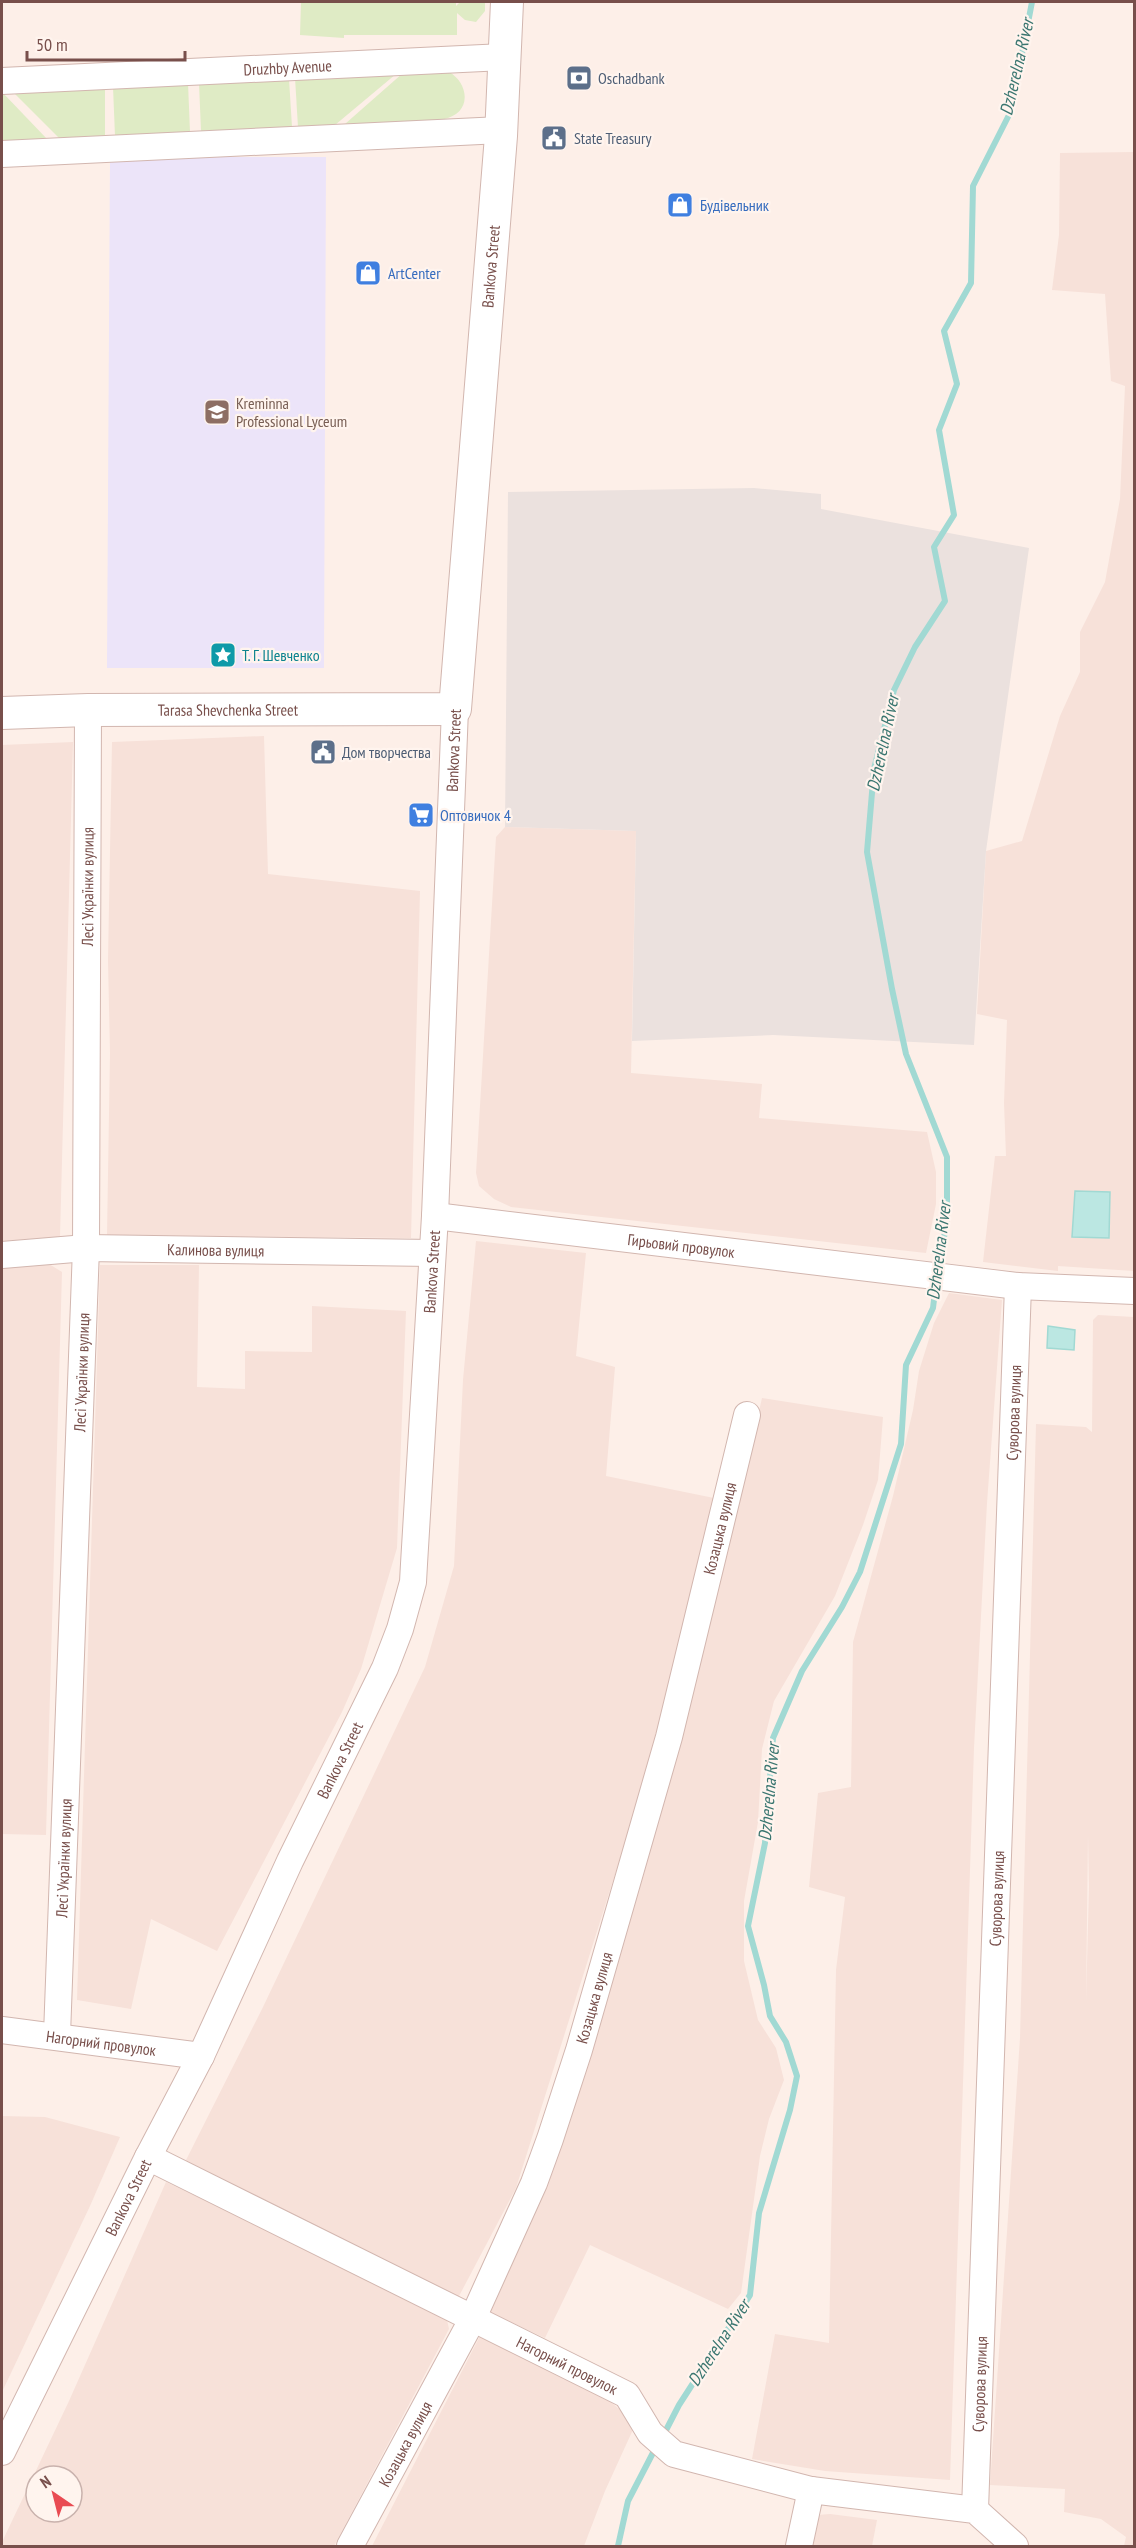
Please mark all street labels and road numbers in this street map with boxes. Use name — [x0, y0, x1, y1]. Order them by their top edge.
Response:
street label: Druzhby Avenue — [243, 55, 332, 79]
street label: Bankova Street — [477, 224, 504, 309]
street label: Tarasa Shevchenka Street — [158, 699, 299, 720]
street label: Bankova Street — [442, 708, 465, 792]
street label: Лесі Українки вулиця — [77, 827, 98, 947]
street label: Bankova Street — [419, 1229, 444, 1314]
street label: Гирьовий провулок — [627, 1229, 737, 1262]
street label: Калинова вулиця — [167, 1239, 264, 1261]
street label: Лесі Українки вулиця — [69, 1313, 94, 1433]
street label: Суворова вулиця — [1002, 1364, 1025, 1461]
street label: Козацька вулиця — [699, 1480, 740, 1577]
street label: Bankova Street — [312, 1718, 367, 1802]
street label: Лесі Українки вулиця — [51, 1798, 76, 1919]
street label: Суворова вулиця — [985, 1850, 1008, 1947]
street label: Козацька вулиця — [571, 1950, 617, 2046]
street label: Нагорний провулок — [45, 2026, 158, 2060]
street label: Bankova Street — [101, 2155, 156, 2239]
street label: Нагорний провулок — [513, 2332, 622, 2399]
street label: Суворова вулиця — [968, 2336, 991, 2432]
street label: Козацька вулиця — [374, 2398, 436, 2490]

